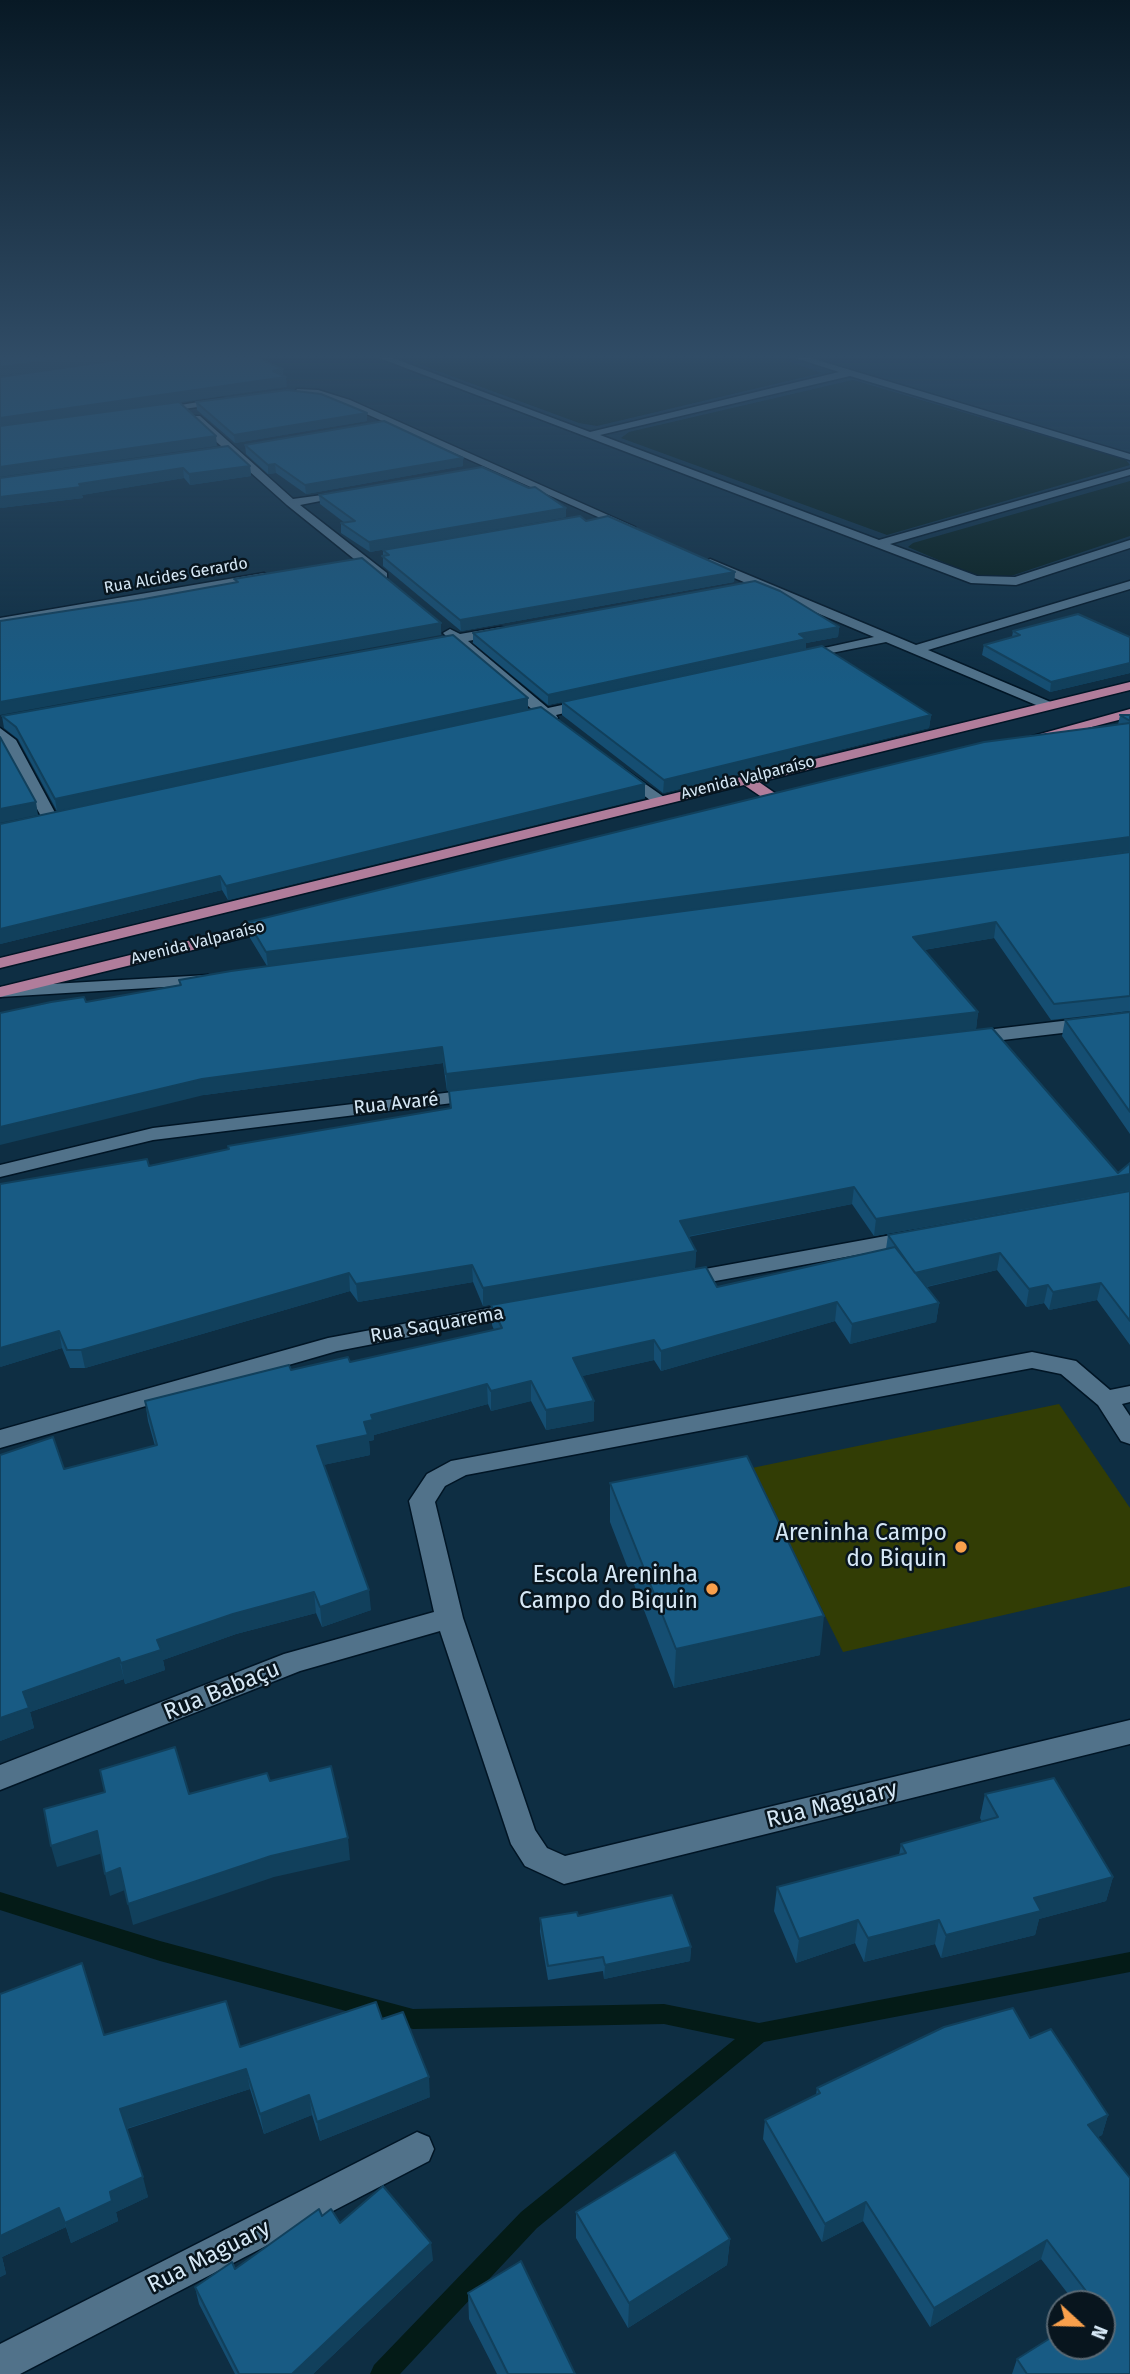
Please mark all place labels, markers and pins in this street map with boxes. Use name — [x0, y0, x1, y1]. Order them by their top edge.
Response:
place label: Areninha Campo do Biquin — [776, 1520, 947, 1574]
marker: Areninha Campo do Biquin — [953, 1539, 969, 1555]
place label: Escola Areninha Campo do Biquin — [519, 1562, 698, 1616]
marker: Escola Areninha Campo do Biquin — [704, 1581, 720, 1597]

